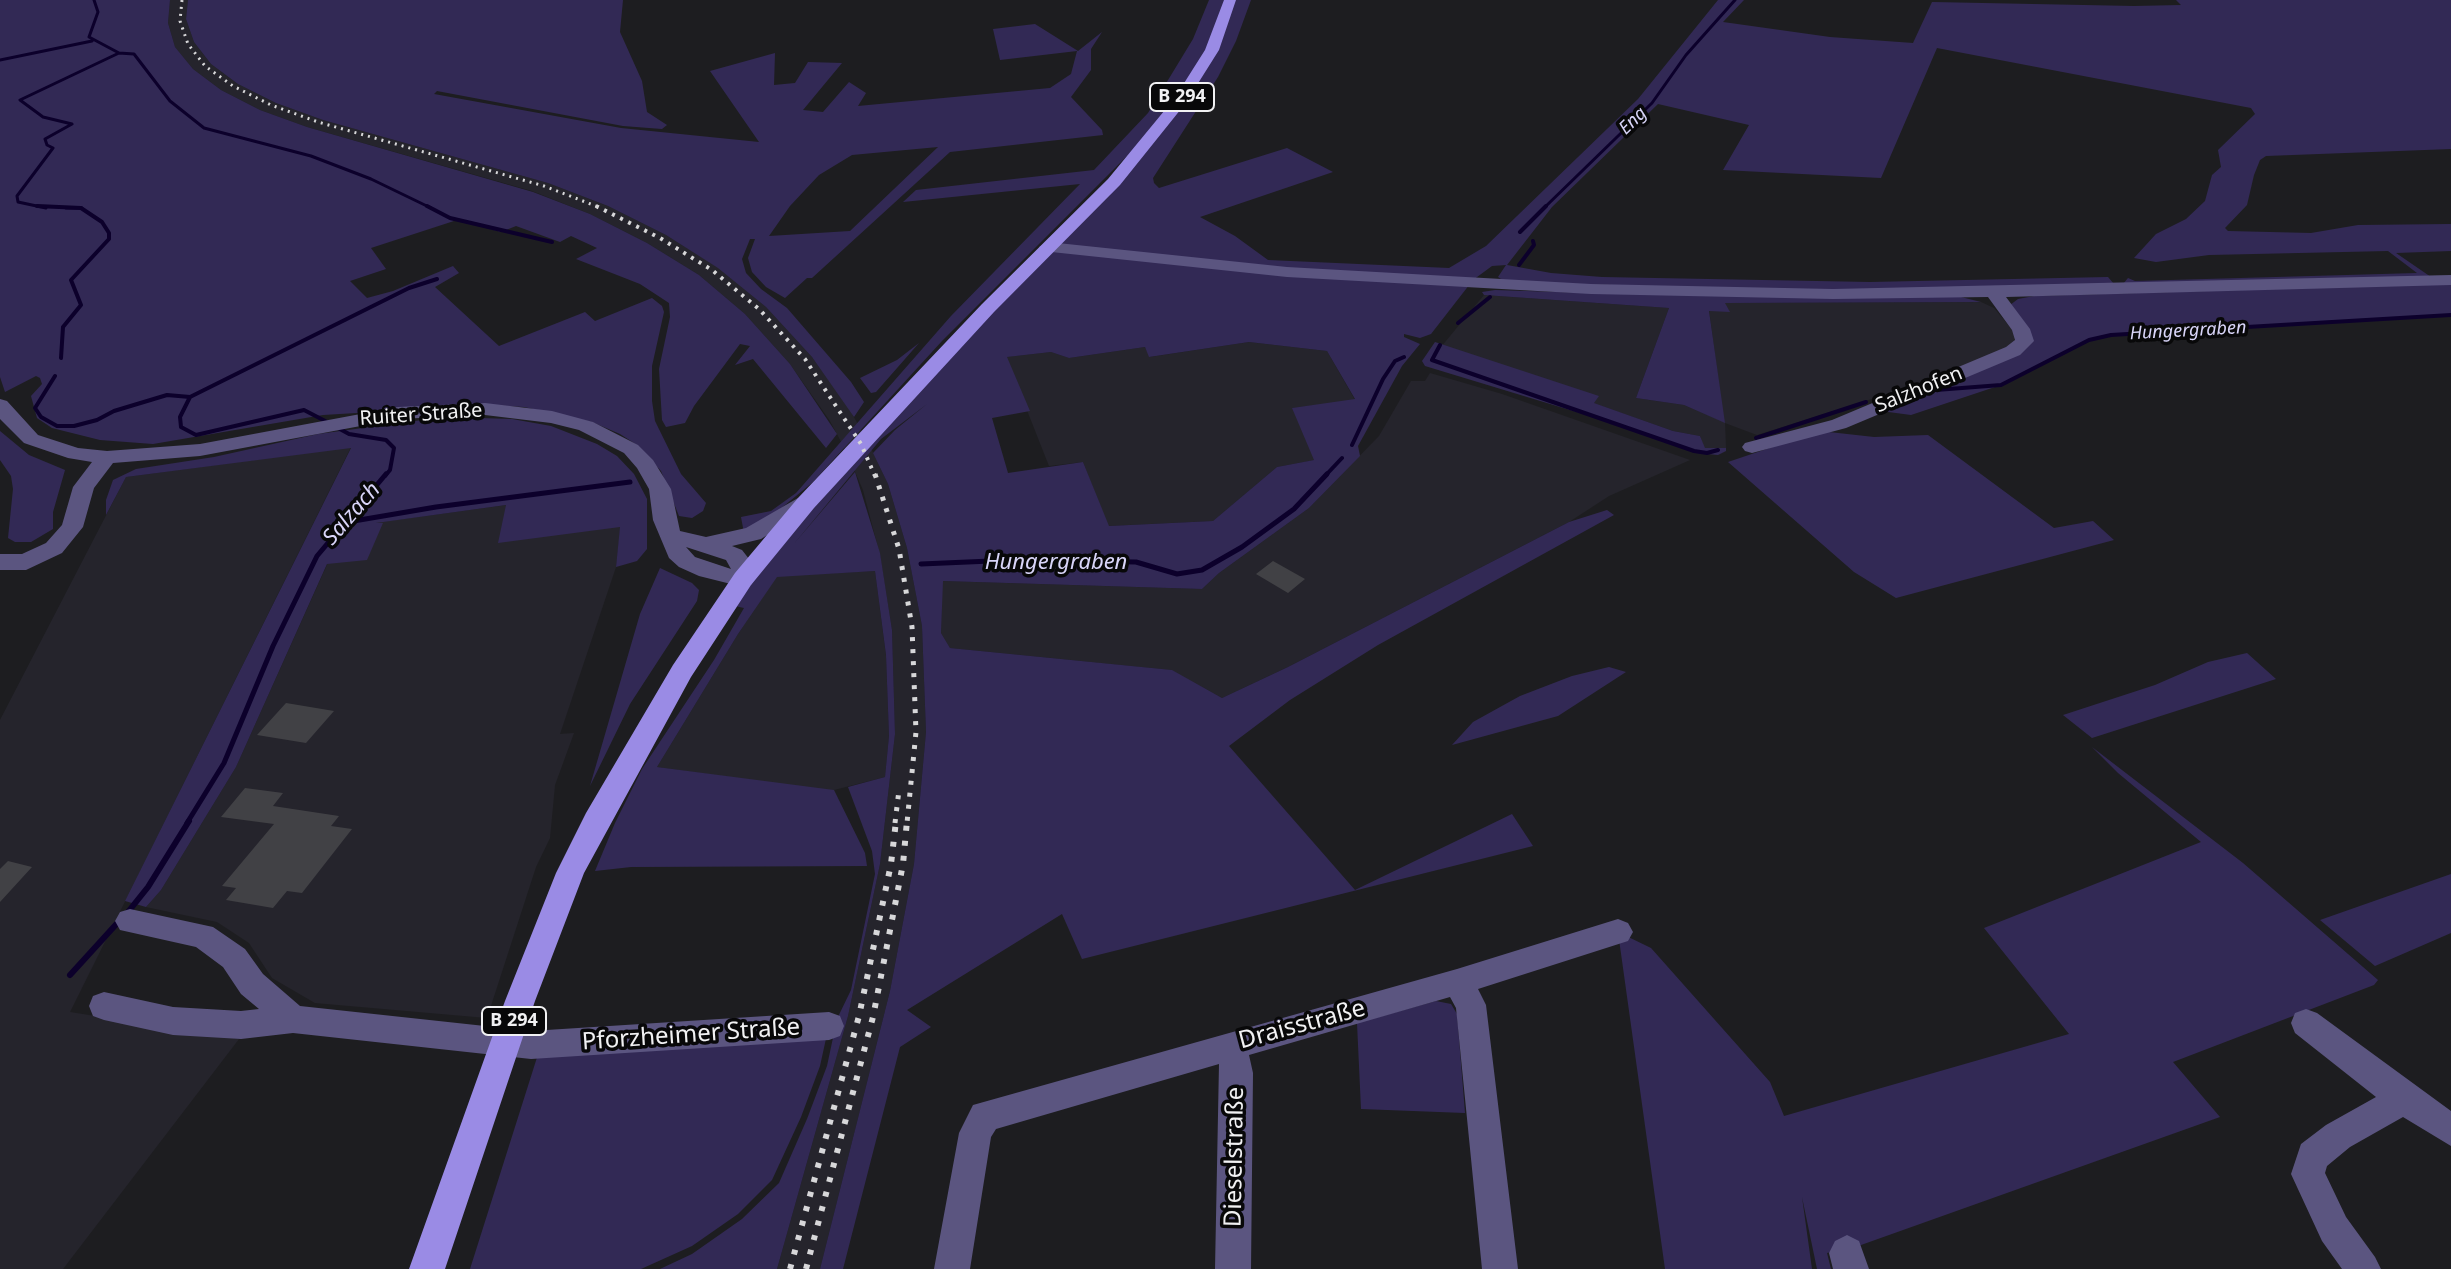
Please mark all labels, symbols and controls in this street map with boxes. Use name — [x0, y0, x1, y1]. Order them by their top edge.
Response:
road number: B 294 — [1150, 83, 1214, 111]
water label: Eng — [1615, 103, 1651, 139]
water label: Hungergraben — [2129, 317, 2247, 345]
street label: Salzhofen — [1872, 362, 1966, 418]
street label: Ruiter Straße — [359, 399, 483, 431]
water label: Salzach — [318, 477, 386, 551]
water label: Hungergraben — [985, 550, 1127, 576]
street label: Draisstraße — [1236, 994, 1368, 1056]
road number: B 294 — [482, 1007, 546, 1035]
street label: Pforzheimer Straße — [581, 1013, 801, 1057]
street label: Dieselstraße — [1219, 1087, 1251, 1227]

